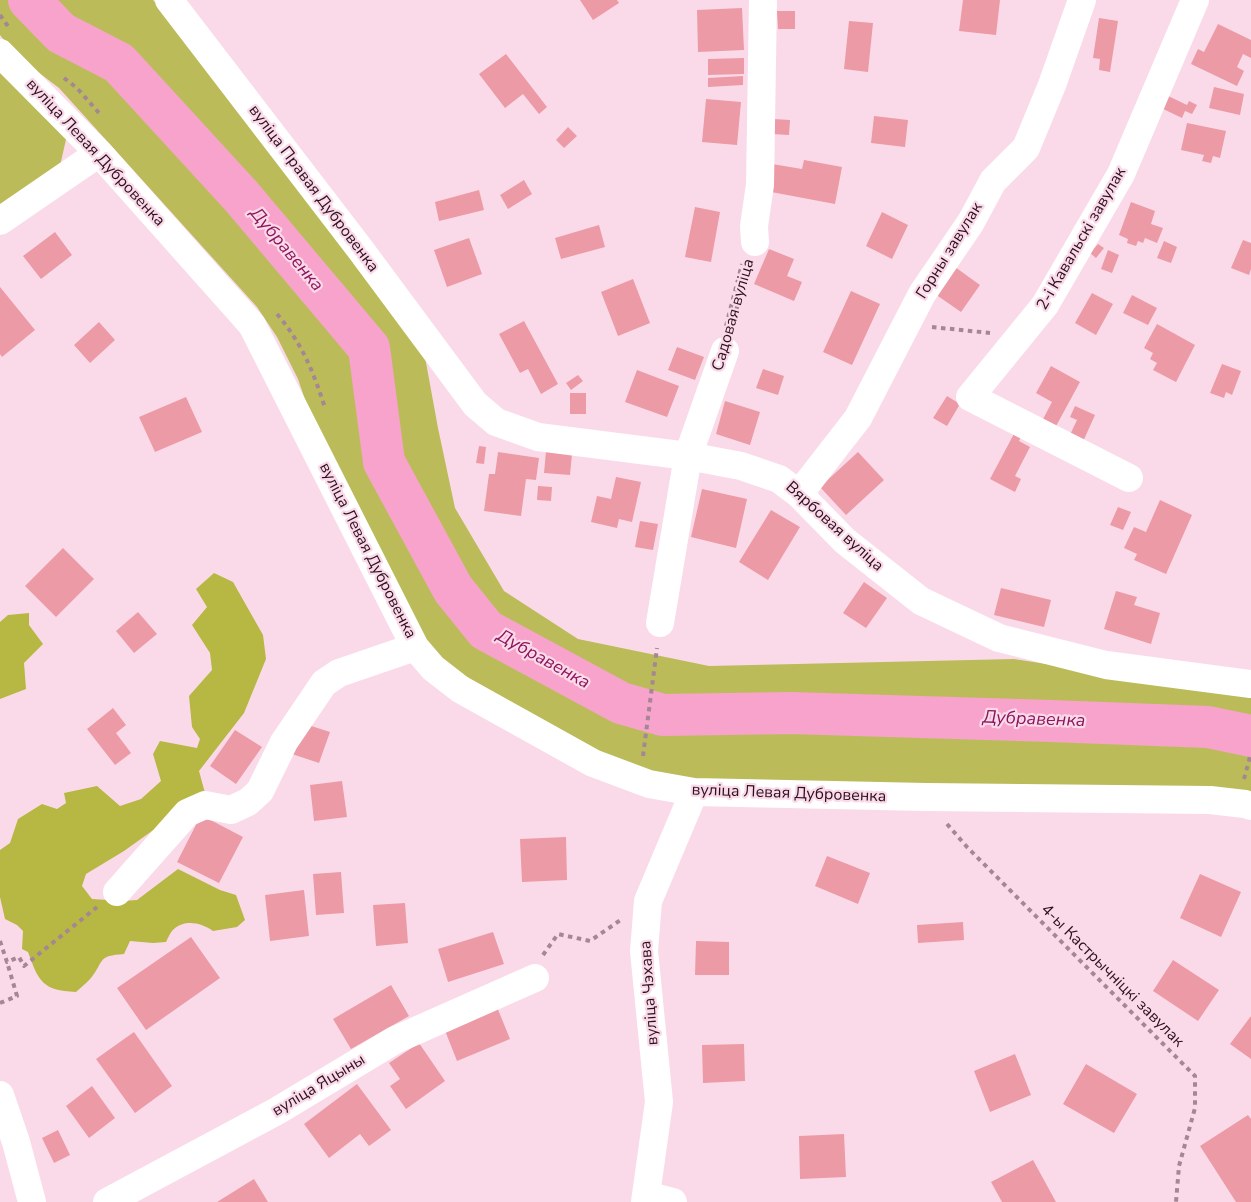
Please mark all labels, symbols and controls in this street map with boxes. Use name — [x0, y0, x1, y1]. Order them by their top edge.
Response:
street label: вуліца Левая Дубровенка — [22, 75, 168, 231]
street label: вуліца Правая Дубровенка — [244, 102, 382, 276]
street label: 2-і Кавальскі завулак — [1033, 164, 1131, 314]
street label: Горны завулак — [913, 199, 987, 303]
water label: Дубравенка — [245, 204, 327, 296]
street label: Садовая вуліца — [709, 257, 759, 373]
street label: вуліца Левая Дубровенка — [314, 460, 420, 642]
street label: Вярбовая вуліца — [781, 478, 887, 576]
water label: Дубравенка — [493, 626, 593, 694]
water label: Дубравенка — [982, 707, 1086, 733]
street label: вуліца Левая Дубровенка — [691, 781, 887, 807]
street label: 4-ы Кастрычніцкі завулак — [1036, 900, 1188, 1052]
street label: вуліца Чэхава — [637, 940, 663, 1046]
street label: вуліца Яцыны — [269, 1051, 369, 1121]

